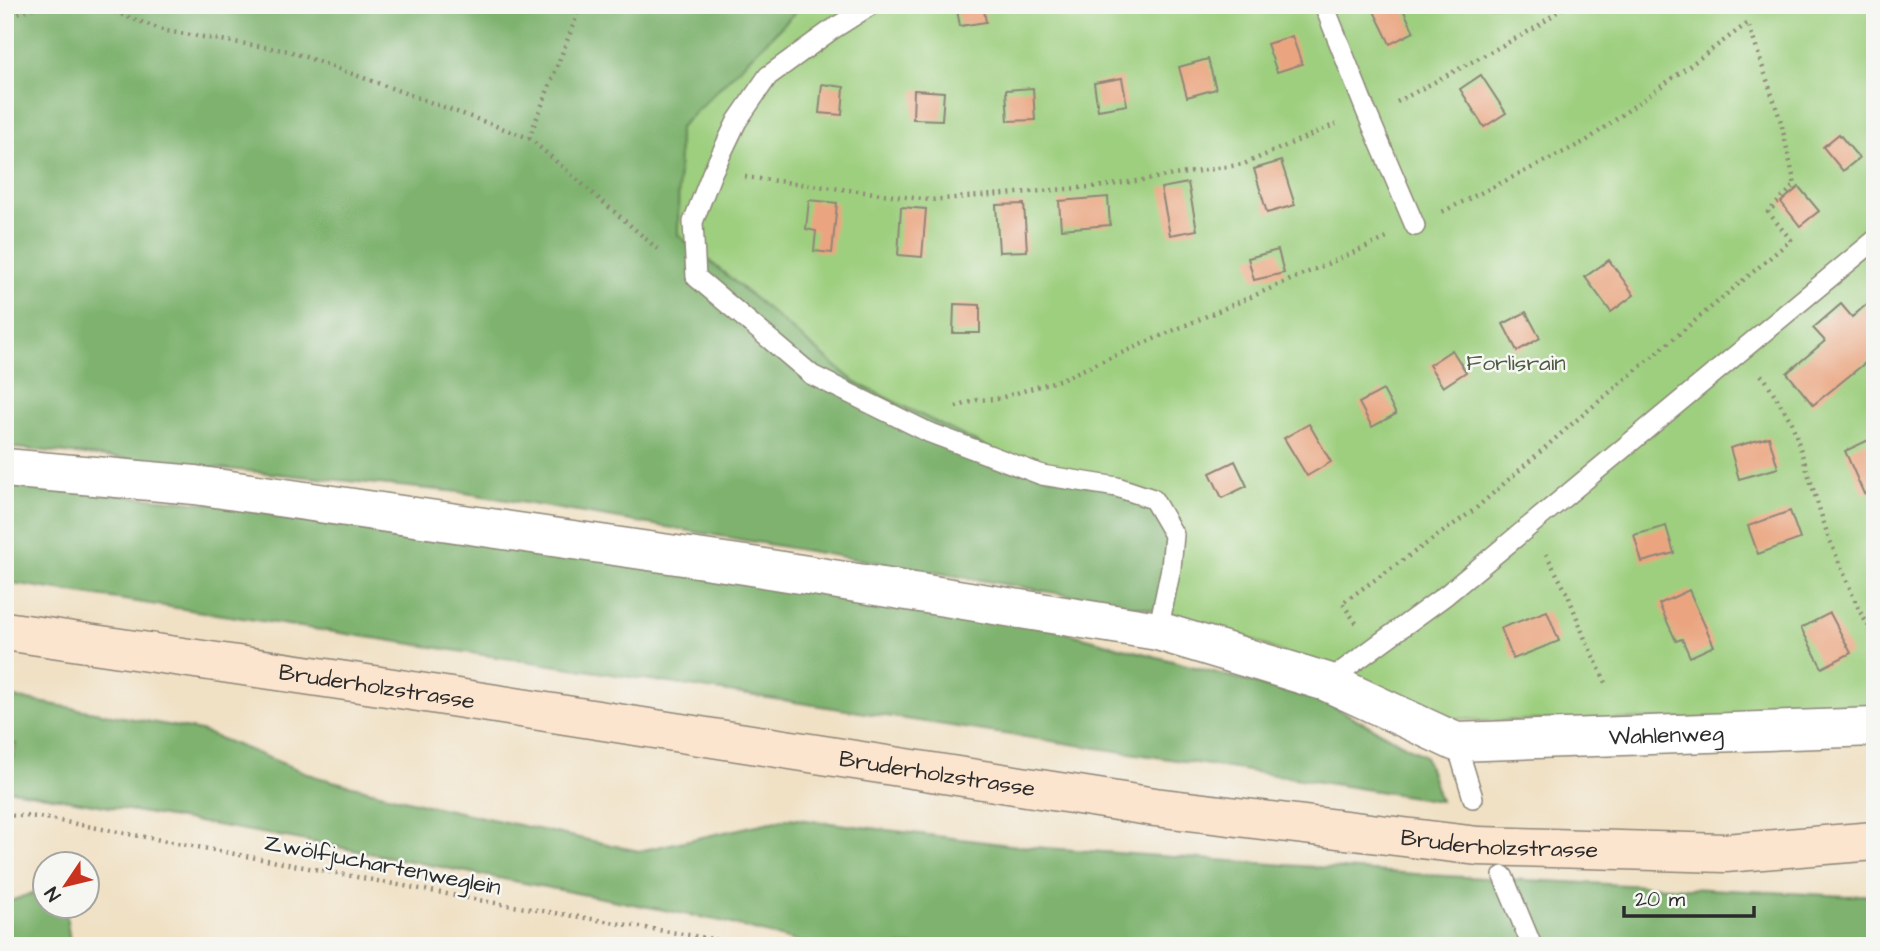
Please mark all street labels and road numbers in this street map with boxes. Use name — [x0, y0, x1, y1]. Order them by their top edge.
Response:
street label: Bruderholzstrasse — [277, 656, 477, 718]
street label: Wahlenweg — [1608, 717, 1725, 754]
street label: Bruderholzstrasse — [837, 743, 1037, 805]
street label: Bruderholzstrasse — [1399, 822, 1599, 866]
street label: Zwölfjuchartenweglein — [262, 826, 504, 905]

